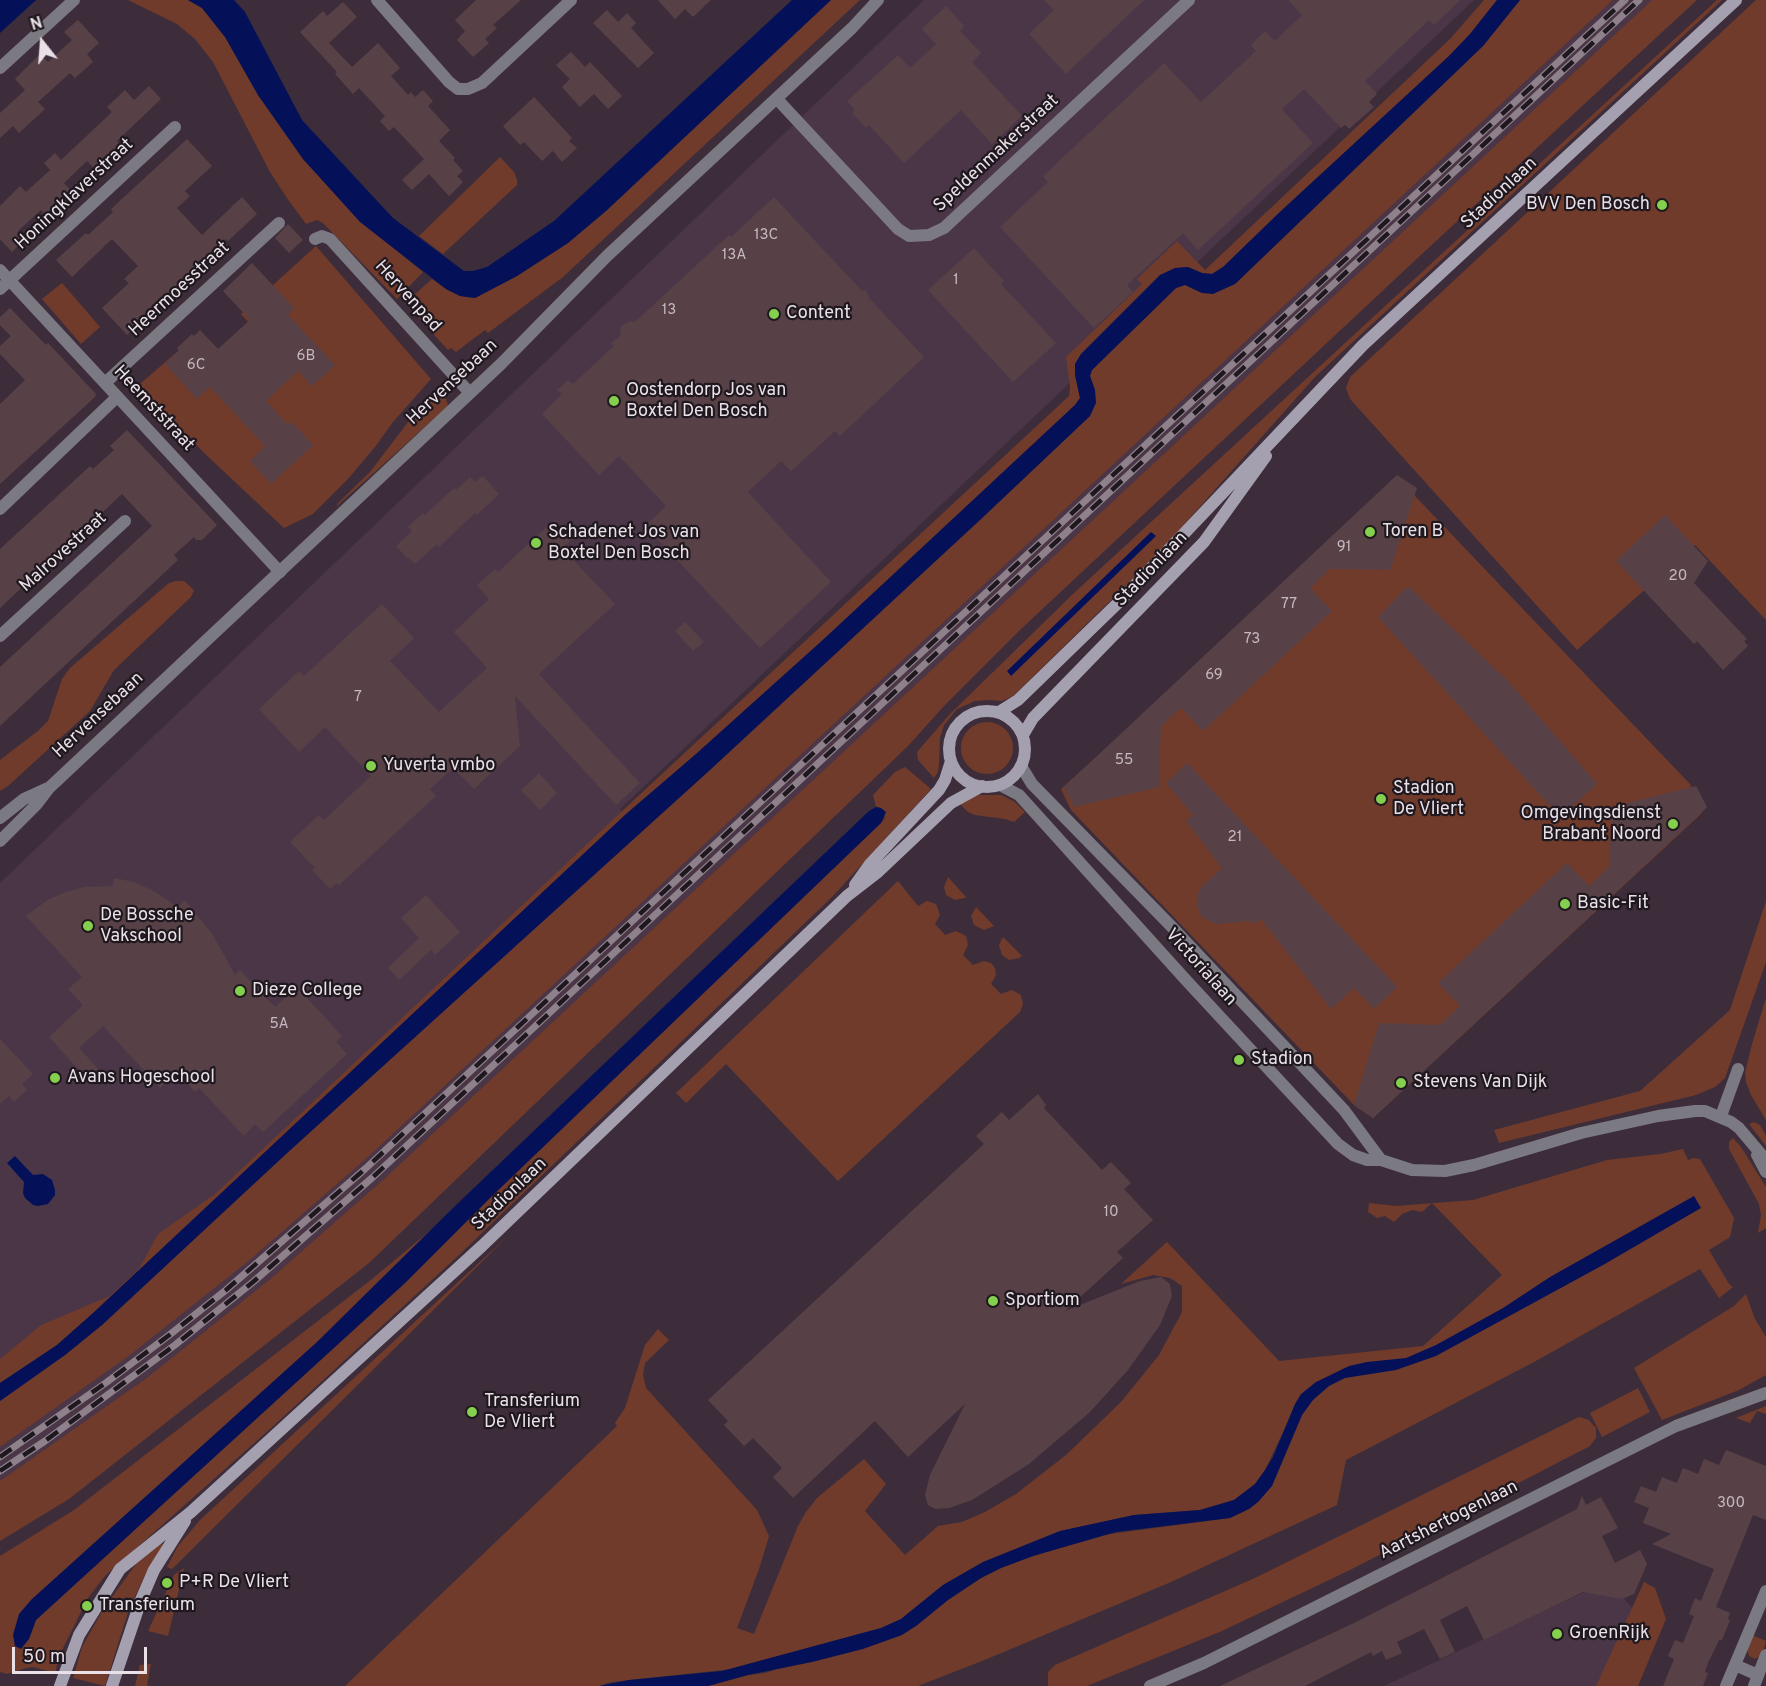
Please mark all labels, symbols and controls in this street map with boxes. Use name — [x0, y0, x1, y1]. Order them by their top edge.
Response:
north arrow — [12, 12, 72, 72]
text: N — [28, 14, 45, 36]
street label: Speldenmakerstraat — [930, 91, 1064, 217]
street label: Honingklaverstraat — [11, 135, 139, 255]
street label: Stadionlaan — [1458, 153, 1542, 235]
place label: BVV Den Bosch — [1526, 194, 1650, 216]
marker: BVV Den Bosch — [1655, 198, 1669, 212]
house number: 13C — [754, 227, 778, 245]
street label: Heermoesstraat — [125, 238, 235, 342]
house number: 13A — [722, 247, 746, 265]
street label: Hervenpad — [369, 257, 445, 337]
house number: 1 — [953, 272, 959, 290]
house number: 13 — [662, 302, 676, 320]
place label: Content — [786, 303, 851, 325]
marker: Content — [767, 307, 781, 321]
street label: Hervensebaan — [403, 335, 503, 431]
house number: 6B — [297, 348, 315, 366]
house number: 6C — [187, 357, 205, 375]
street label: Heemststraat — [108, 362, 198, 456]
place label: Oostendorp Jos van Boxtel Den Bosch — [626, 380, 786, 422]
marker: Oostendorp Jos van Boxtel Den Bosch — [607, 394, 621, 408]
street label: Malrovestraat — [16, 508, 112, 598]
place label: Toren B — [1382, 521, 1443, 543]
place label: Schadenet Jos van Boxtel Den Bosch — [548, 522, 699, 564]
marker: Toren B — [1363, 525, 1377, 539]
street label: Stadionlaan — [1111, 528, 1193, 612]
marker: Schadenet Jos van Boxtel Den Bosch — [529, 536, 543, 550]
house number: 91 — [1337, 539, 1351, 557]
house number: 20 — [1669, 568, 1687, 586]
house number: 77 — [1281, 596, 1297, 614]
house number: 73 — [1244, 631, 1260, 649]
house number: 69 — [1205, 667, 1223, 685]
street label: Hervensebaan — [49, 668, 149, 764]
house number: 7 — [354, 689, 362, 707]
house number: 55 — [1115, 752, 1133, 770]
place label: Yuverta vmbo — [383, 755, 495, 777]
marker: Yuverta vmbo — [364, 759, 378, 773]
place label: Stadion De Vliert — [1393, 778, 1464, 820]
marker: Stadion De Vliert — [1374, 792, 1388, 806]
place label: Omgevingsdienst Brabant Noord — [1521, 803, 1661, 846]
marker: Omgevingsdienst Brabant Noord — [1666, 817, 1680, 831]
house number: 21 — [1228, 829, 1242, 847]
place label: Basic-Fit — [1577, 893, 1649, 915]
marker: Basic-Fit — [1558, 897, 1572, 911]
place label: De Bossche Vakschool — [100, 905, 194, 948]
marker: De Bossche Vakschool — [81, 919, 95, 933]
street label: Victorialaan — [1160, 925, 1240, 1011]
place label: Dieze College — [252, 980, 362, 1002]
marker: Dieze College — [233, 984, 247, 998]
house number: 5A — [269, 1016, 289, 1034]
place label: Stadion — [1251, 1049, 1313, 1071]
marker: Stadion — [1232, 1053, 1246, 1067]
place label: Avans Hogeschool — [67, 1067, 215, 1089]
marker: Avans Hogeschool — [48, 1071, 62, 1085]
place label: Stevens Van Dijk — [1413, 1072, 1547, 1094]
marker: Stevens Van Dijk — [1394, 1076, 1408, 1090]
street label: Stadionlaan — [468, 1154, 552, 1236]
house number: 10 — [1103, 1204, 1119, 1222]
place label: Sportiom — [1005, 1290, 1080, 1312]
marker: Sportiom — [986, 1294, 1000, 1308]
place label: Transferium De Vliert — [484, 1391, 580, 1434]
marker: Transferium De Vliert — [465, 1405, 479, 1419]
street label: Aartshertogenlaan — [1376, 1477, 1522, 1565]
house number: 300 — [1717, 1495, 1745, 1513]
place label: P+R De Vliert — [179, 1572, 289, 1594]
marker: P+R De Vliert — [160, 1576, 174, 1590]
place label: Transferium — [99, 1595, 195, 1617]
marker: Transferium — [80, 1599, 94, 1613]
place label: GroenRijk — [1569, 1623, 1649, 1645]
marker: GroenRijk — [1550, 1627, 1564, 1641]
scale bar — [15, 1635, 150, 1673]
text: 50 m — [23, 1646, 65, 1669]

